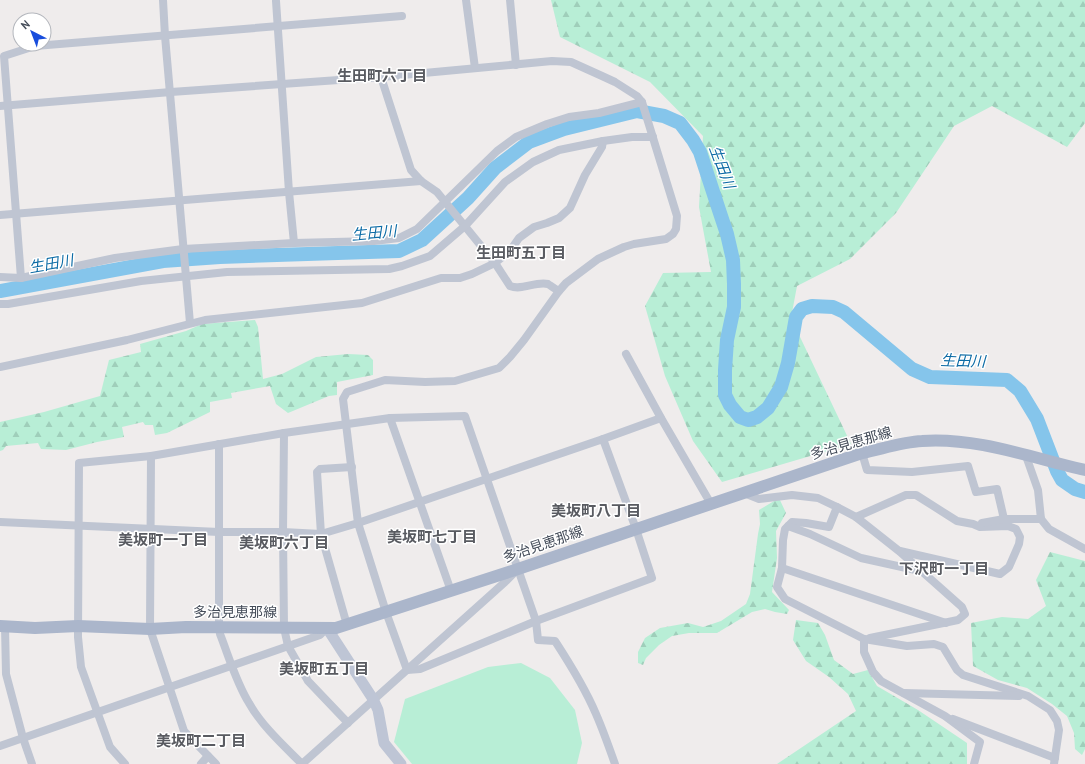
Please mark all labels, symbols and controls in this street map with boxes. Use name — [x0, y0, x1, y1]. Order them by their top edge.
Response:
north arrow — [12, 12, 52, 52]
text: N — [18, 17, 33, 32]
district label: 生田町六丁目 — [337, 66, 427, 85]
water label: 生田川 — [706, 142, 740, 193]
water label: 生田川 — [351, 221, 399, 244]
district label: 生田町五丁目 — [476, 243, 566, 262]
water label: 生田川 — [27, 250, 77, 277]
water label: 生田川 — [940, 350, 988, 371]
street label: 多治見恵那線 — [808, 423, 894, 463]
district label: 美坂町八丁目 — [551, 501, 641, 520]
street label: 多治見恵那線 — [500, 522, 586, 566]
district label: 美坂町七丁目 — [387, 527, 477, 546]
district label: 美坂町一丁目 — [118, 530, 208, 549]
district label: 美坂町六丁目 — [239, 533, 329, 552]
district label: 下沢町一丁目 — [899, 559, 989, 578]
street label: 多治見恵那線 — [193, 603, 277, 621]
district label: 美坂町五丁目 — [279, 659, 369, 678]
district label: 美坂町二丁目 — [156, 731, 246, 750]

